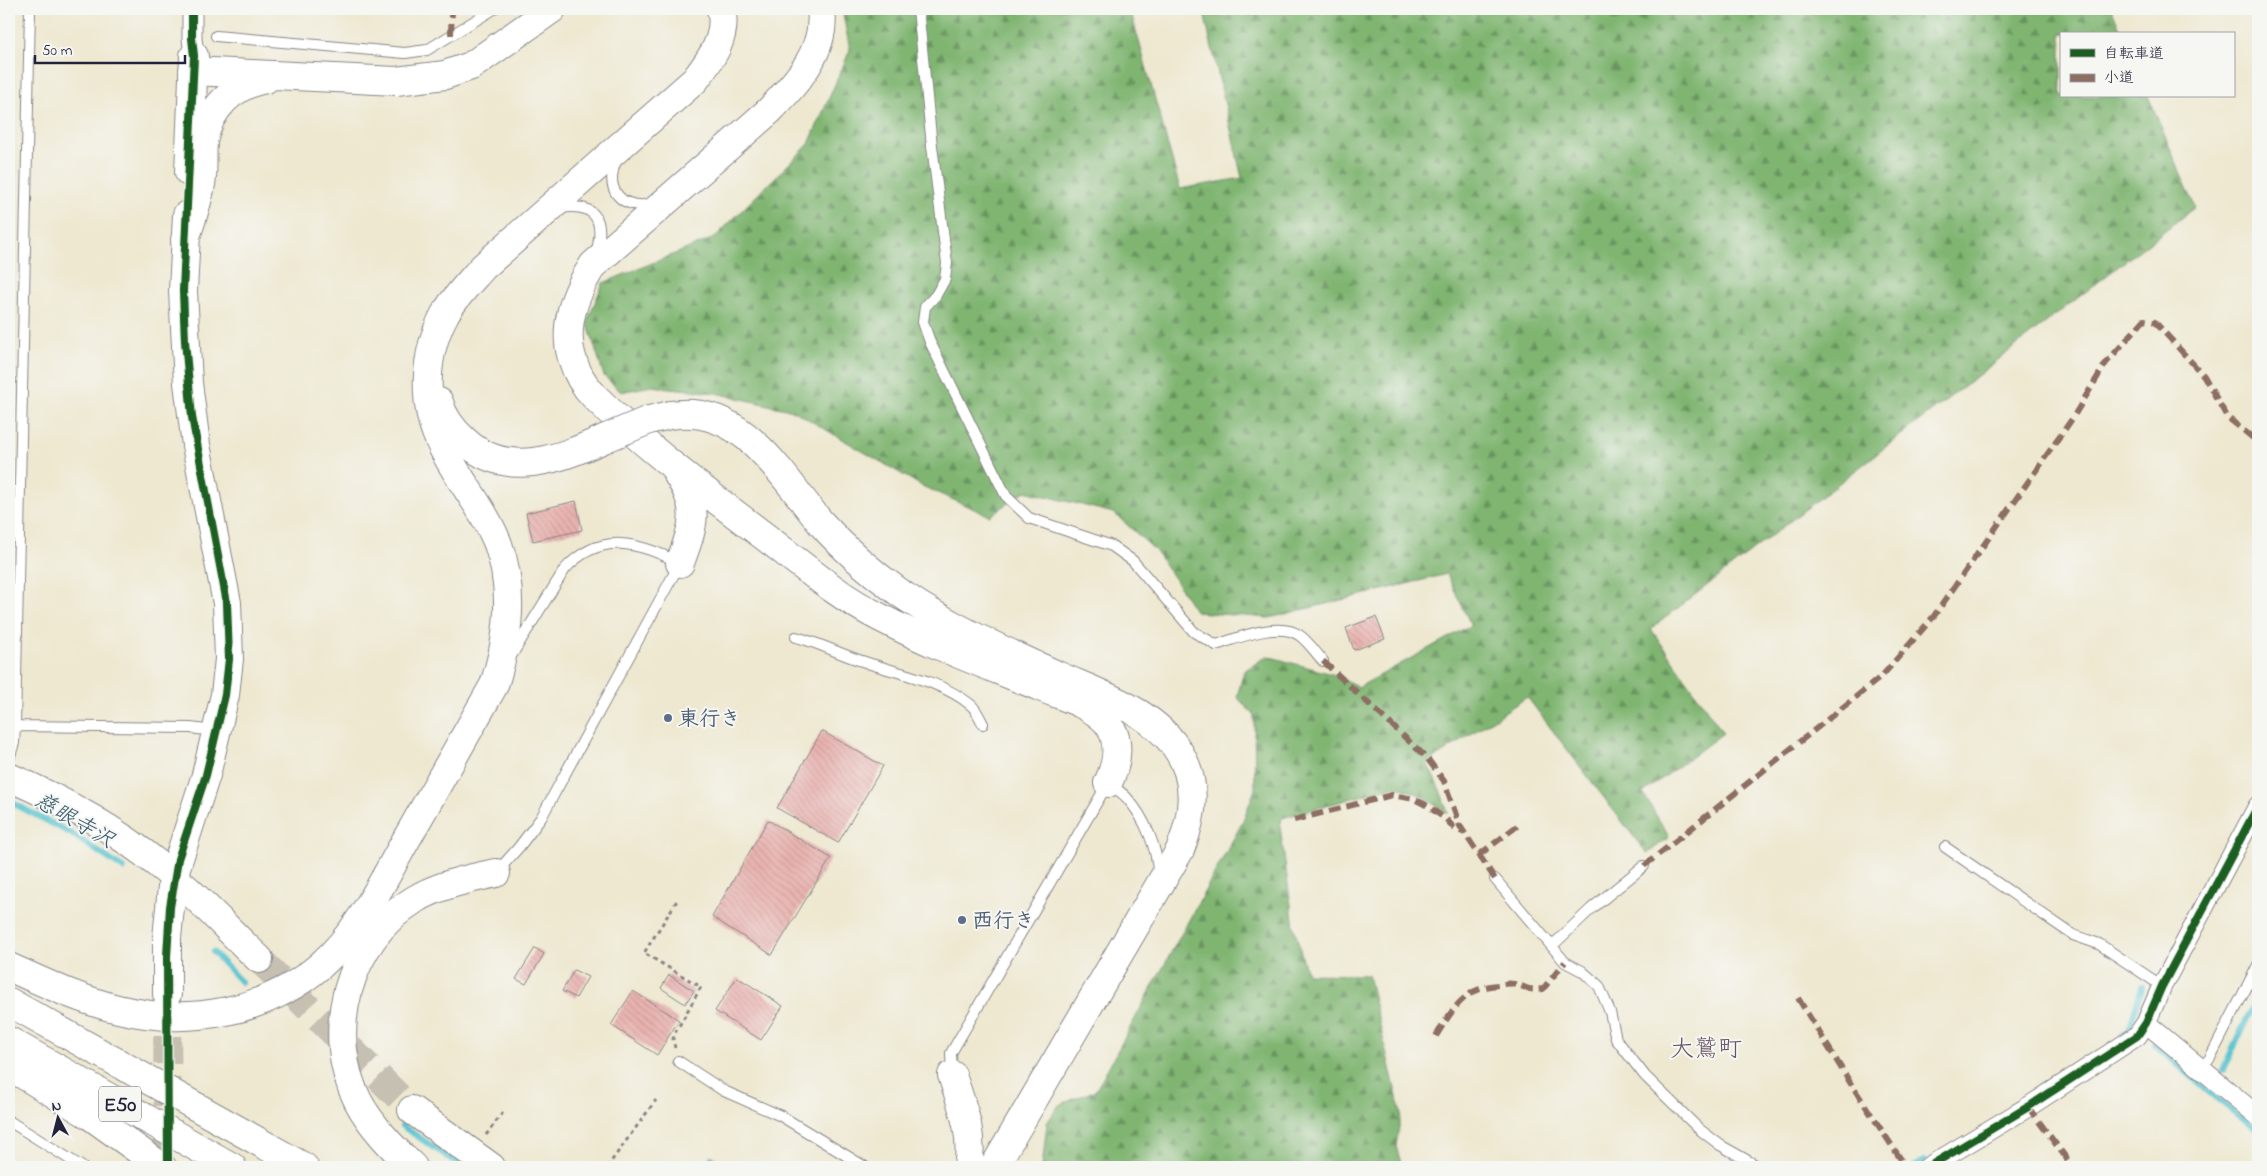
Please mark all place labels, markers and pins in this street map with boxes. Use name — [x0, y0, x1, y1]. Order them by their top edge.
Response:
place label: 東行き — [678, 705, 741, 735]
marker: 東行き — [662, 712, 674, 724]
place label: 西行き — [972, 907, 1035, 937]
marker: 西行き — [956, 914, 968, 926]

